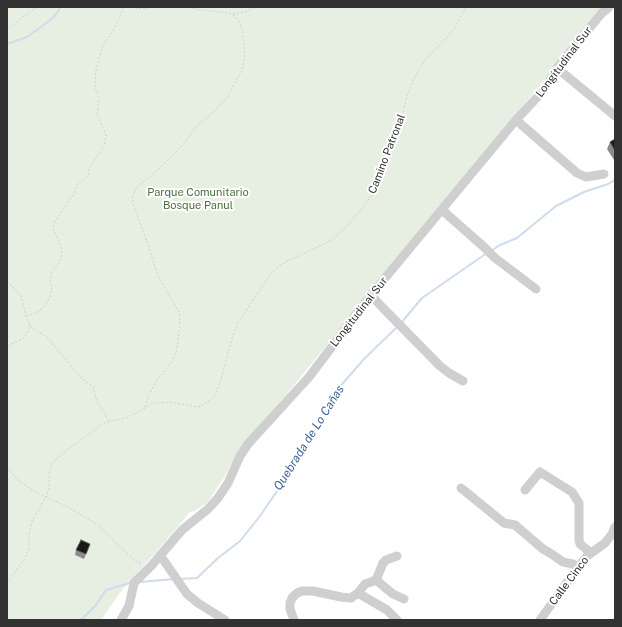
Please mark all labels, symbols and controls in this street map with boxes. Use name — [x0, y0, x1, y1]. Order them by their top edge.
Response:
street label: Longitudinal Sur — [533, 24, 595, 100]
street label: Camino Patronal — [366, 112, 408, 196]
park label: Parque Comunitario Bosque Panul — [147, 186, 249, 212]
street label: Longitudinal Sur — [328, 275, 390, 349]
water label: Quebrada de Lo Cañas — [271, 383, 347, 493]
street label: Calle Cinco — [546, 554, 592, 608]

